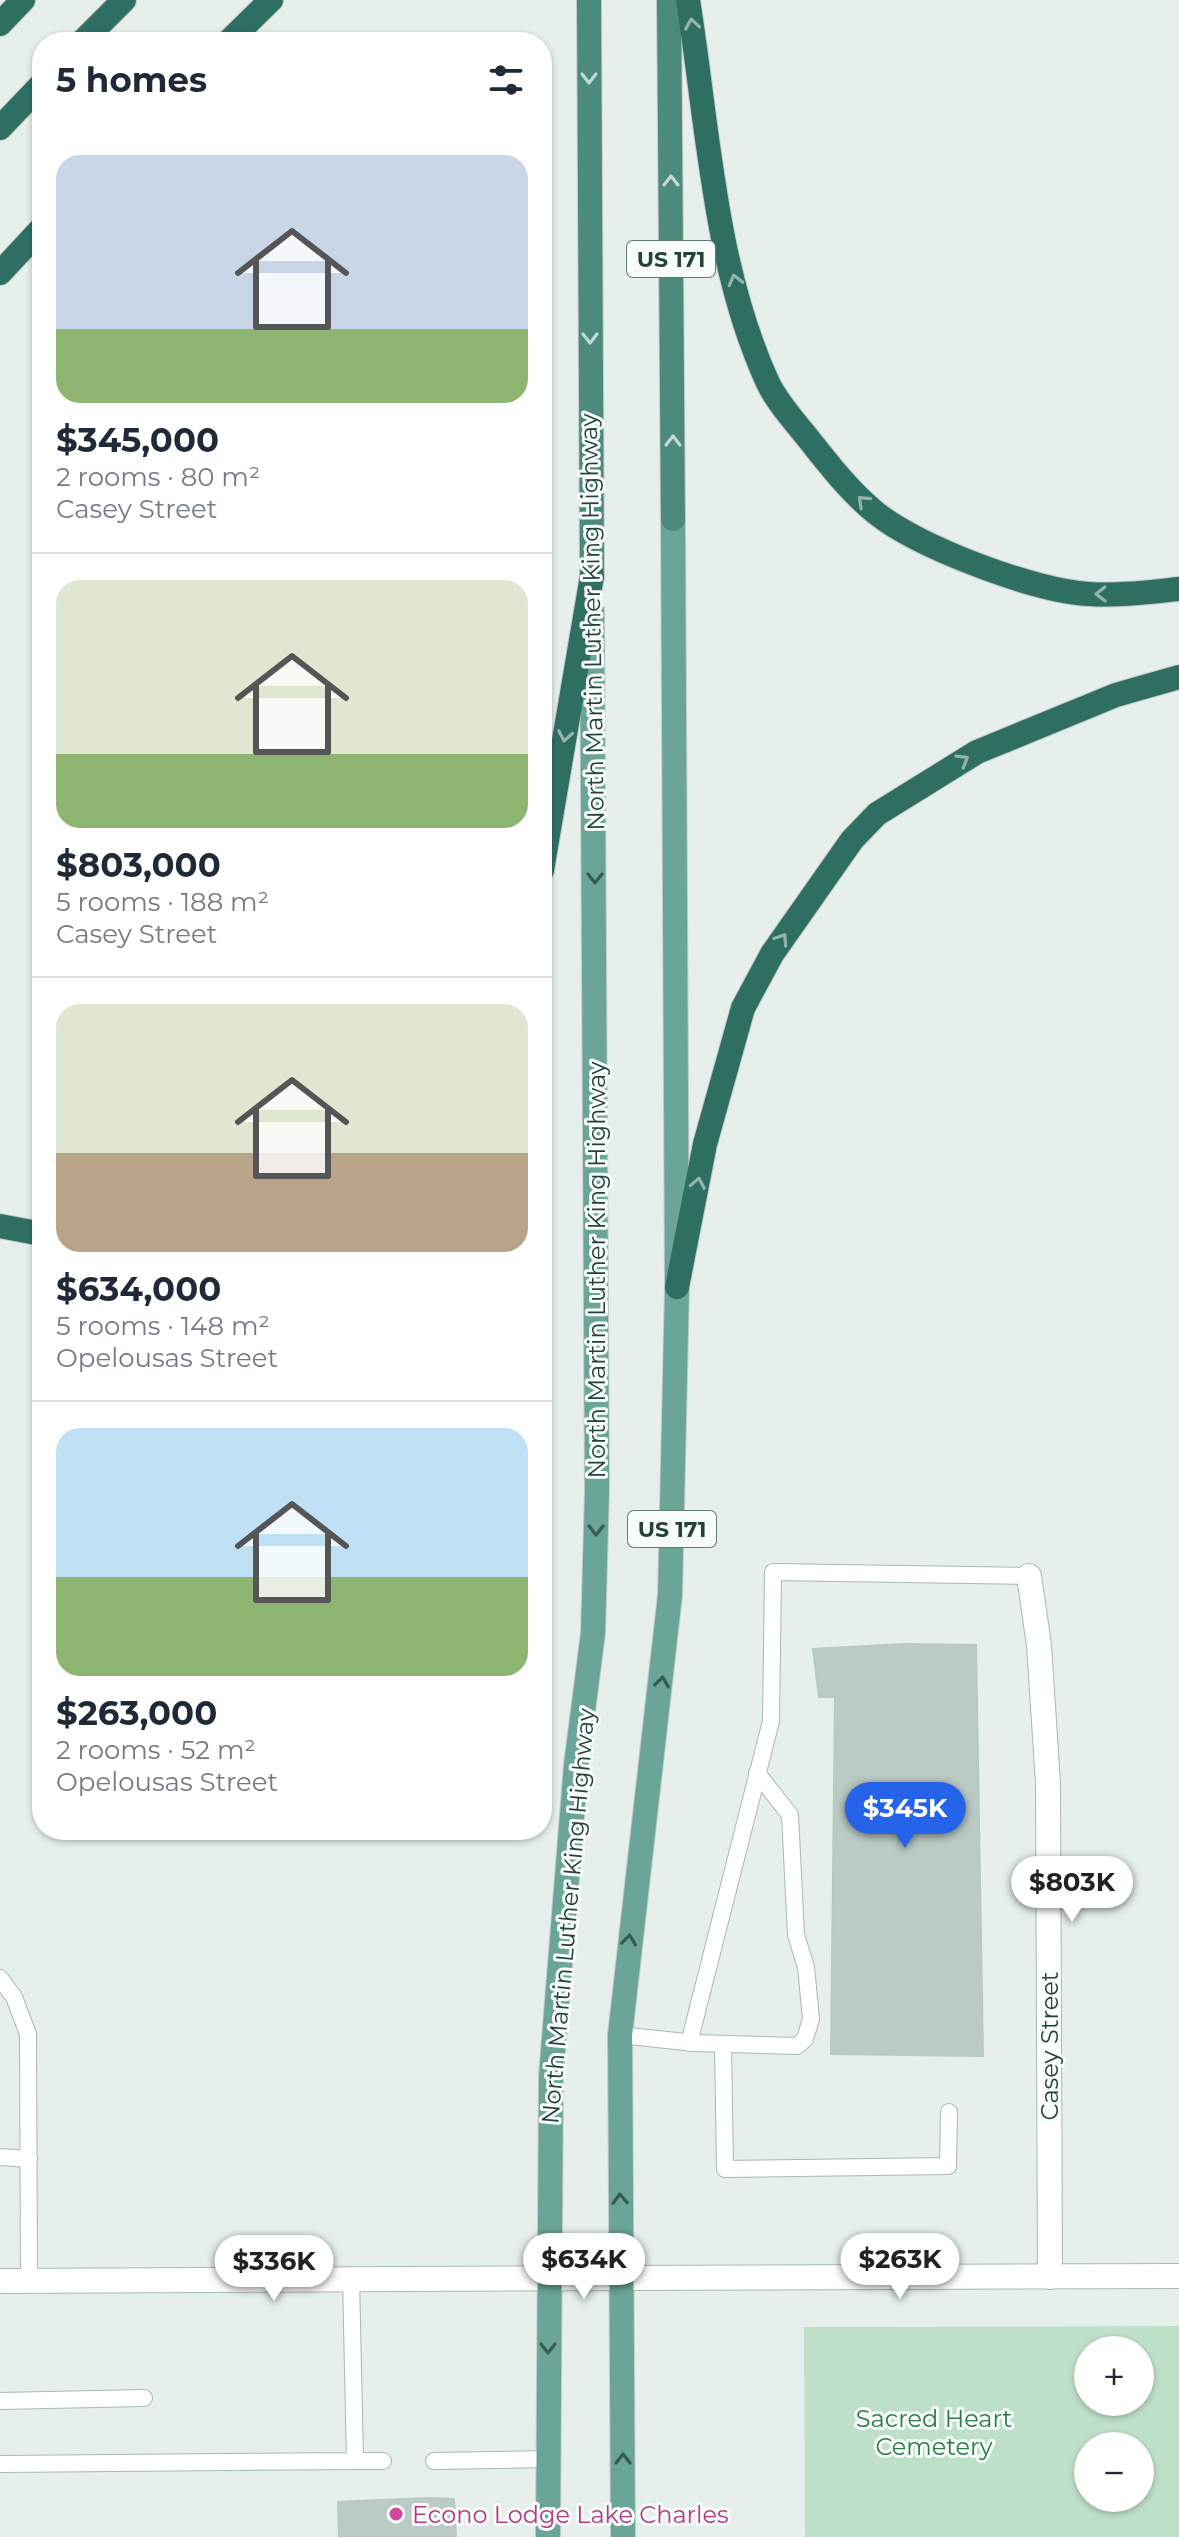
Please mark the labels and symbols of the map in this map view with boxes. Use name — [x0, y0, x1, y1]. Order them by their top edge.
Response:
one-way arrow — [684, 17, 701, 31]
one-way arrow — [580, 72, 598, 85]
one-way arrow — [662, 174, 679, 187]
road number: US 171 — [627, 241, 715, 277]
one-way arrow — [727, 274, 744, 287]
one-way arrow — [581, 332, 599, 345]
street label: North Martin Luther King Highway — [574, 413, 610, 831]
one-way arrow — [664, 434, 682, 447]
one-way arrow — [858, 495, 872, 510]
one-way arrow — [1094, 585, 1107, 603]
one-way arrow — [558, 729, 575, 743]
one-way arrow — [954, 754, 969, 770]
one-way arrow — [586, 872, 604, 885]
one-way arrow — [772, 934, 787, 948]
street label: North Martin Luther King Highway — [582, 1061, 611, 1479]
one-way arrow — [688, 1176, 705, 1190]
road number: US 171 — [628, 1511, 716, 1547]
one-way arrow — [587, 1524, 604, 1537]
one-way arrow — [653, 1675, 670, 1689]
street label: North Martin Luther King Highway — [535, 1707, 601, 2125]
pin: $345K — [849, 1782, 961, 1850]
pin: $803K — [1016, 1856, 1128, 1924]
one-way arrow — [620, 1933, 637, 1946]
street label: Casey Street — [1035, 1971, 1064, 2120]
one-way arrow — [611, 2192, 628, 2205]
pin: $634K — [528, 2233, 640, 2301]
pin: $263K — [844, 2233, 956, 2301]
pin: $336K — [218, 2235, 330, 2303]
one-way arrow — [539, 2342, 557, 2355]
park label: Sacred Heart Cemetery — [856, 2404, 1012, 2461]
one-way arrow — [614, 2452, 631, 2465]
place label: Econo Lodge Lake Charles — [412, 2500, 729, 2529]
marker: Econo Lodge Lake Charles — [387, 2505, 405, 2523]

